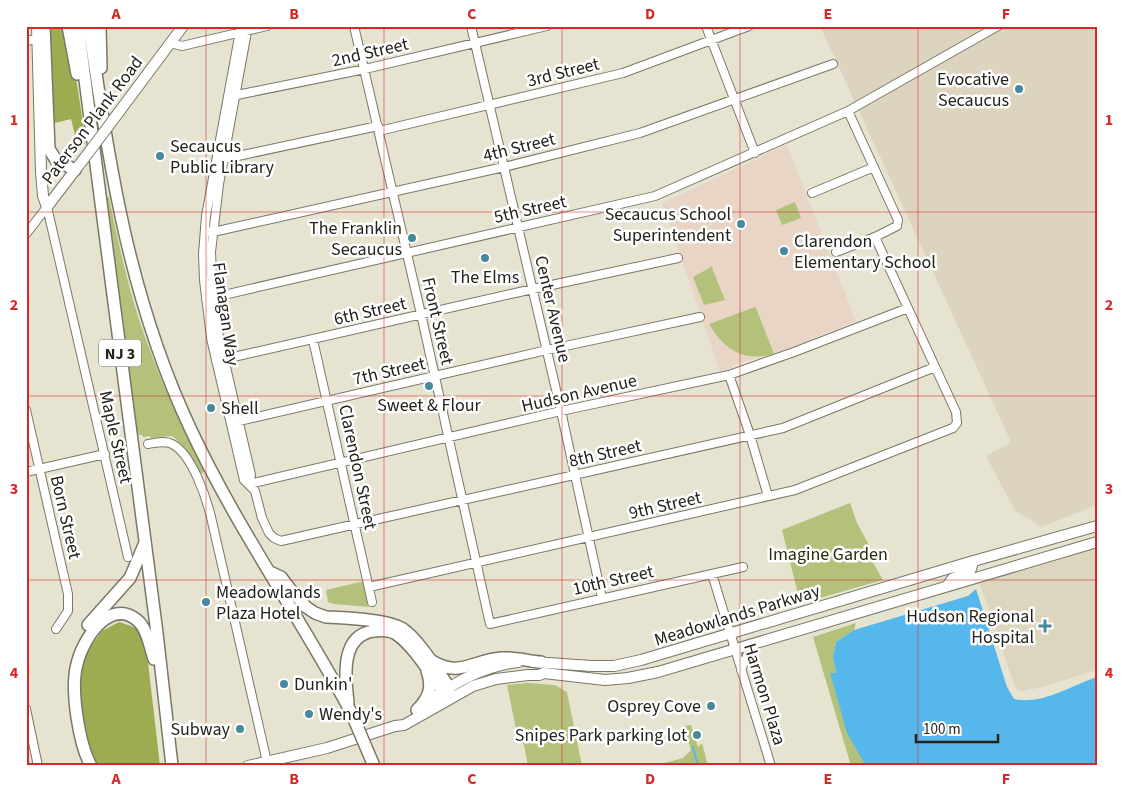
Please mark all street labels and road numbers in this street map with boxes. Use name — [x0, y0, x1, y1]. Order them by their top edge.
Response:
street label: 2nd Street — [330, 32, 411, 73]
street label: Paterson Plank Road — [36, 51, 149, 190]
street label: 3rd Street — [524, 51, 602, 94]
street label: 4th Street — [480, 126, 558, 169]
street label: 5th Street — [491, 189, 569, 230]
street label: Center Avenue — [528, 253, 577, 365]
street label: Flanagan Way — [206, 261, 245, 368]
street label: Front Street — [415, 275, 460, 367]
street label: 6th Street — [331, 291, 409, 332]
road number: NJ 3 — [99, 339, 141, 366]
street label: 7th Street — [350, 351, 428, 392]
street label: Hudson Avenue — [519, 368, 639, 419]
street label: Maple Street — [93, 388, 138, 486]
street label: Clarendon Street — [332, 402, 383, 532]
street label: 8th Street — [566, 433, 644, 474]
street label: Born Street — [44, 473, 87, 561]
street label: 9th Street — [626, 485, 704, 526]
street label: 10th Street — [570, 559, 656, 602]
street label: Meadowlands Parkway — [651, 578, 824, 653]
street label: Harmon Plaza — [737, 640, 792, 748]

